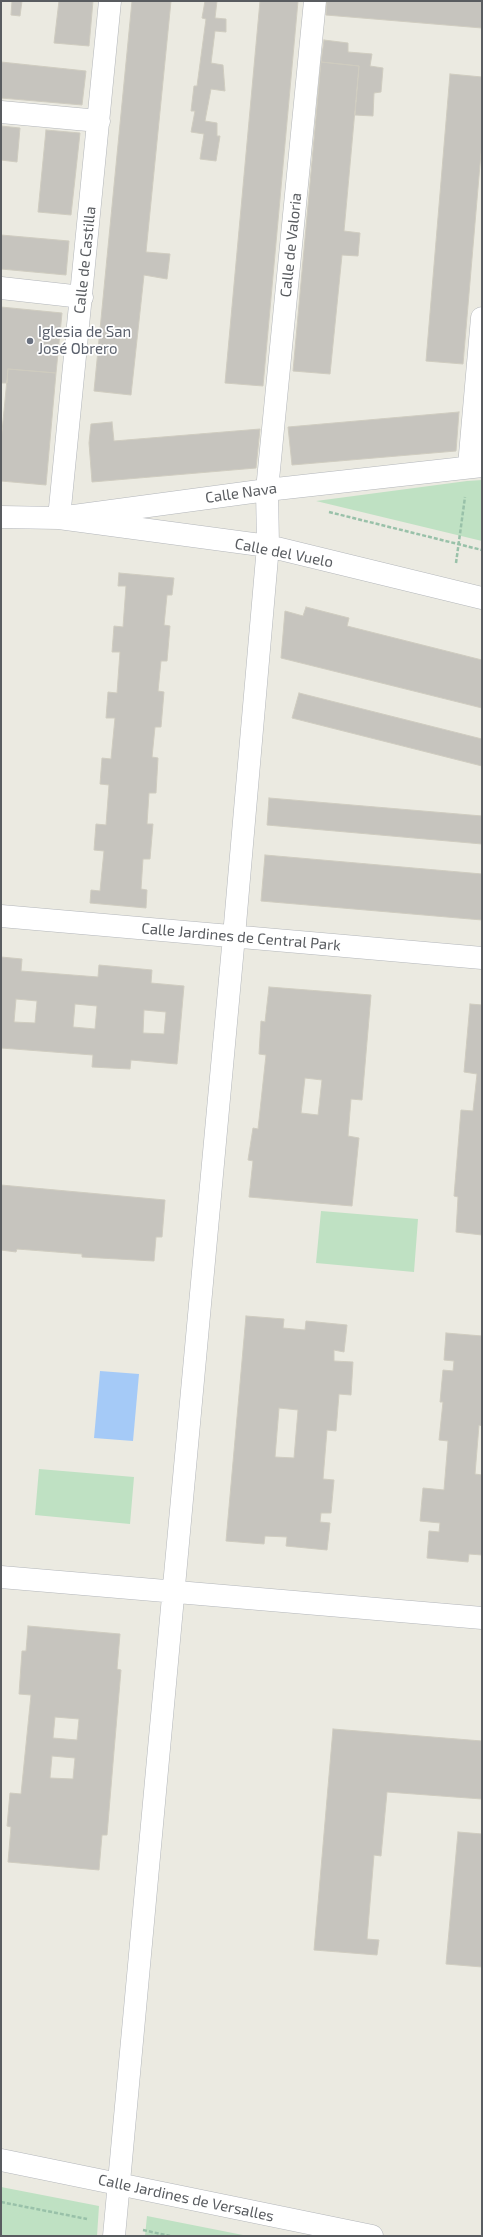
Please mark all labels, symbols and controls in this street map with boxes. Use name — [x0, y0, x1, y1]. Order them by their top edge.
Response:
street label: Calle de Valoria — [277, 192, 305, 298]
street label: Calle de Castilla — [70, 205, 100, 315]
place label: Iglesia de San José Obrero — [38, 323, 131, 358]
marker: Iglesia de San José Obrero — [25, 336, 35, 346]
street label: Calle Nava — [204, 479, 278, 507]
street label: Calle del Vuelo — [233, 535, 335, 571]
street label: Calle Jardines de Central Park — [141, 919, 341, 955]
street label: Calle Jardines de Versalles — [96, 2171, 276, 2225]

